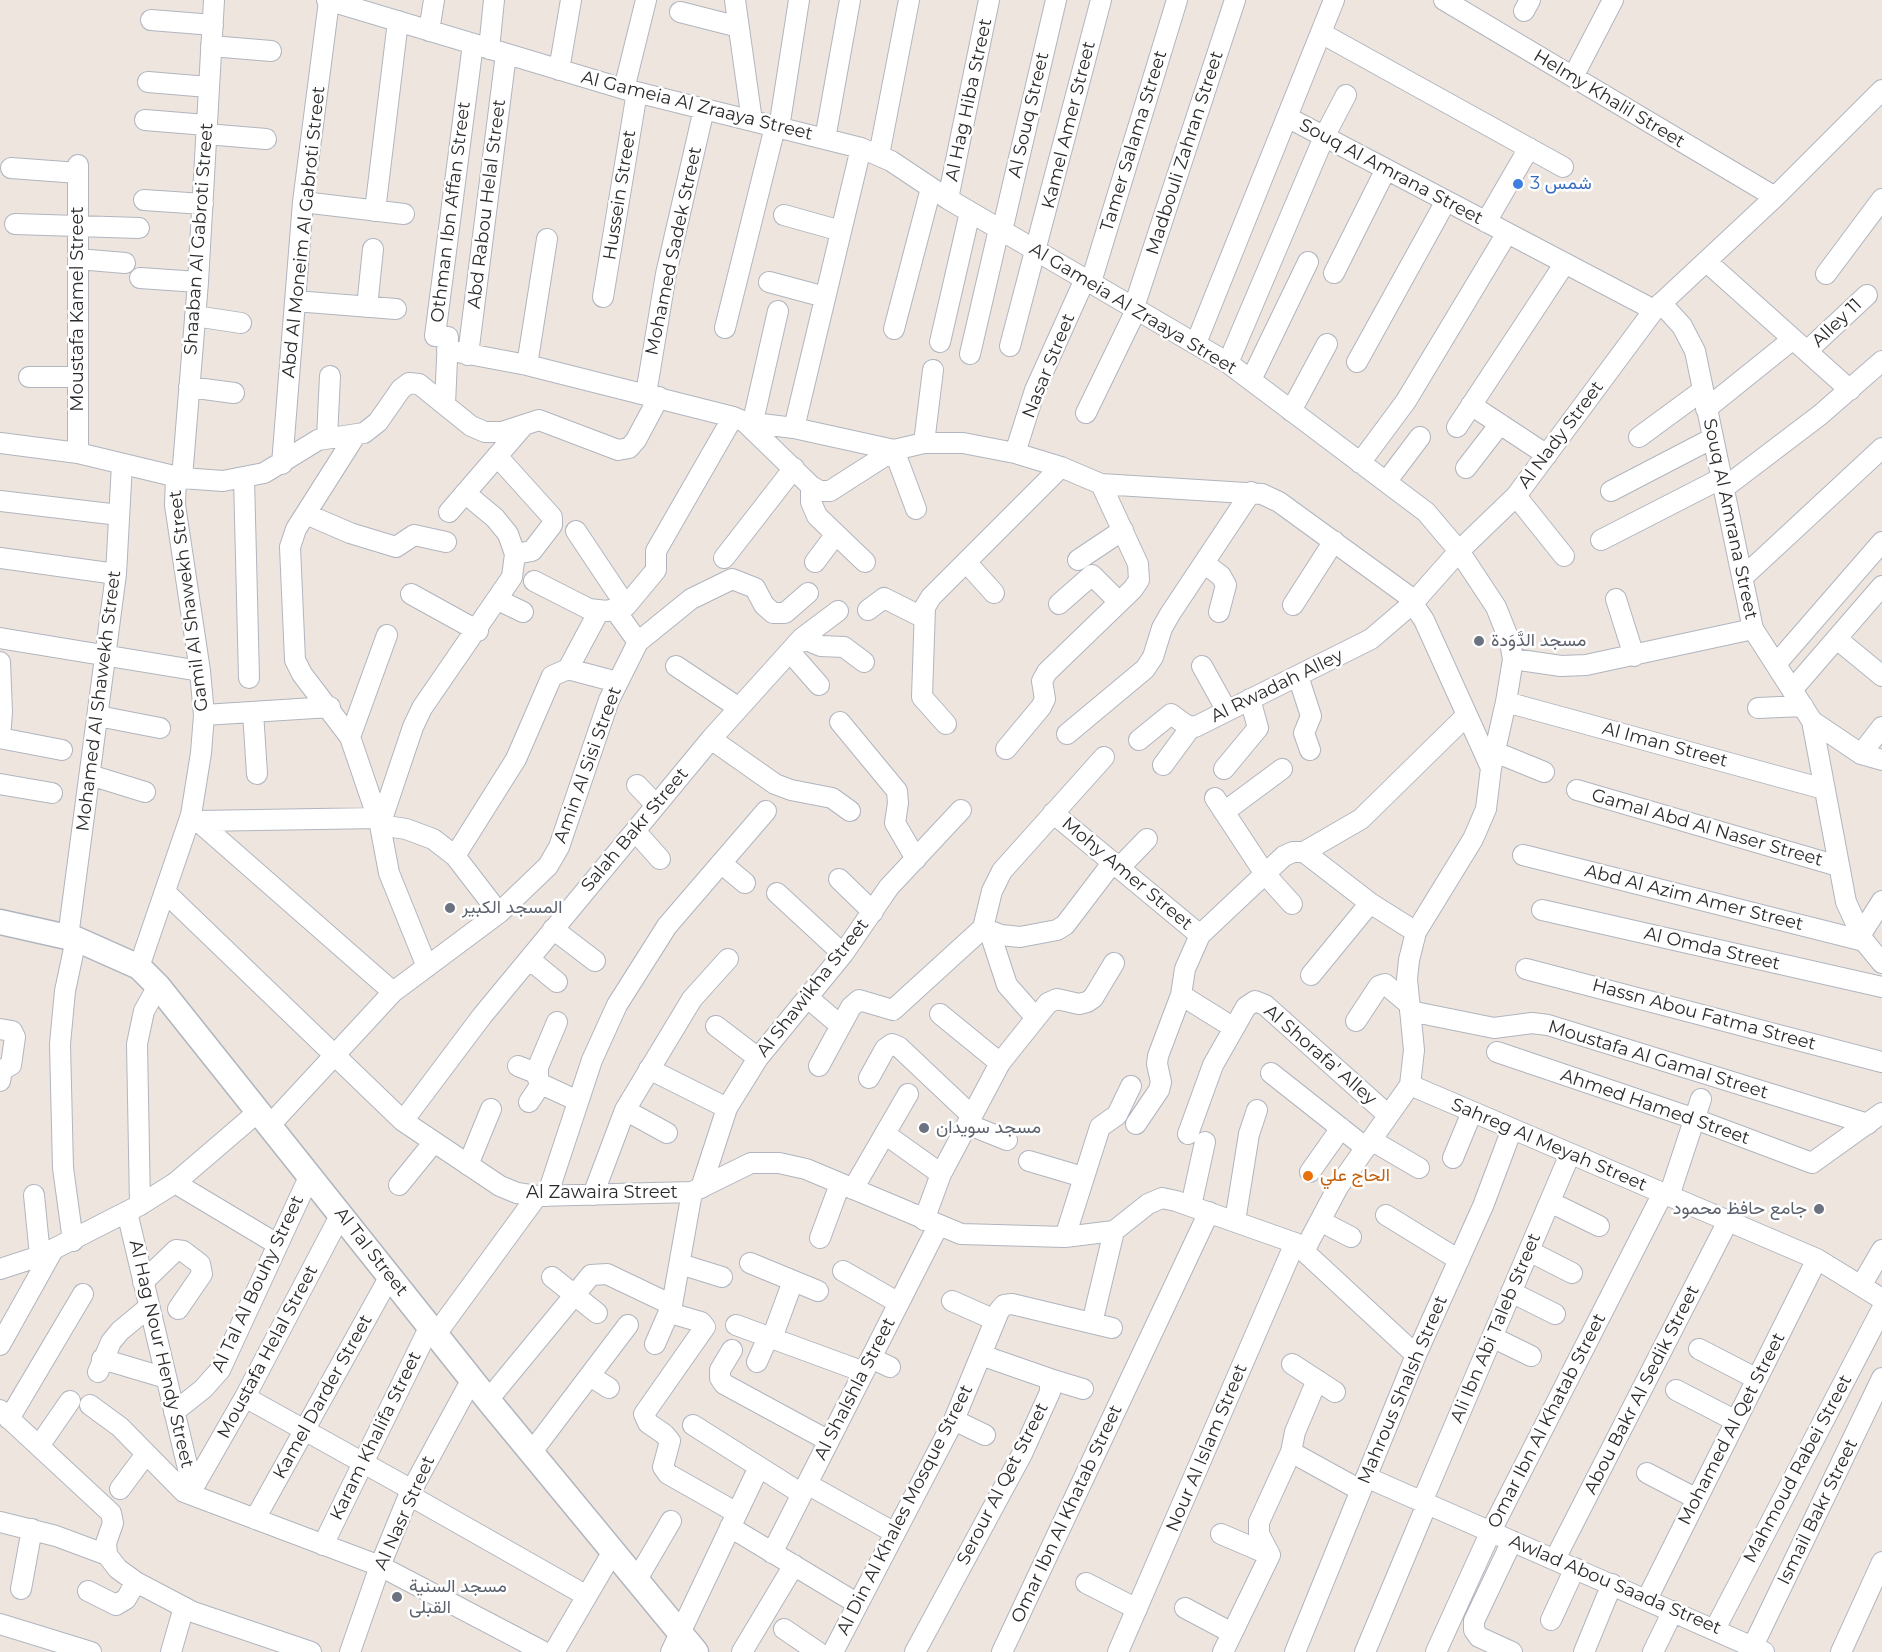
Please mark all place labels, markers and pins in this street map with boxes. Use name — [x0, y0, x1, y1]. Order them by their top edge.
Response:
place label: شمس 3 — [1530, 173, 1592, 195]
marker: شمس 3 — [1511, 177, 1525, 191]
place label: مسجد الدَّوَدة — [1491, 630, 1586, 652]
marker: مسجد الدَّوَدة — [1472, 634, 1486, 648]
place label: المسجد الكبير — [462, 897, 562, 919]
marker: المسجد الكبير — [443, 901, 457, 915]
place label: مسجد سويدان — [936, 1117, 1041, 1139]
marker: مسجد سويدان — [917, 1121, 931, 1135]
place label: الحاج علي — [1320, 1165, 1390, 1187]
marker: الحاج علي — [1301, 1169, 1315, 1183]
place label: جامع حافظ محمود — [1673, 1198, 1807, 1220]
marker: جامع حافظ محمود — [1812, 1202, 1826, 1216]
place label: مسجد السنية القبلى — [409, 1576, 507, 1618]
marker: مسجد السنية القبلى — [390, 1590, 404, 1604]

